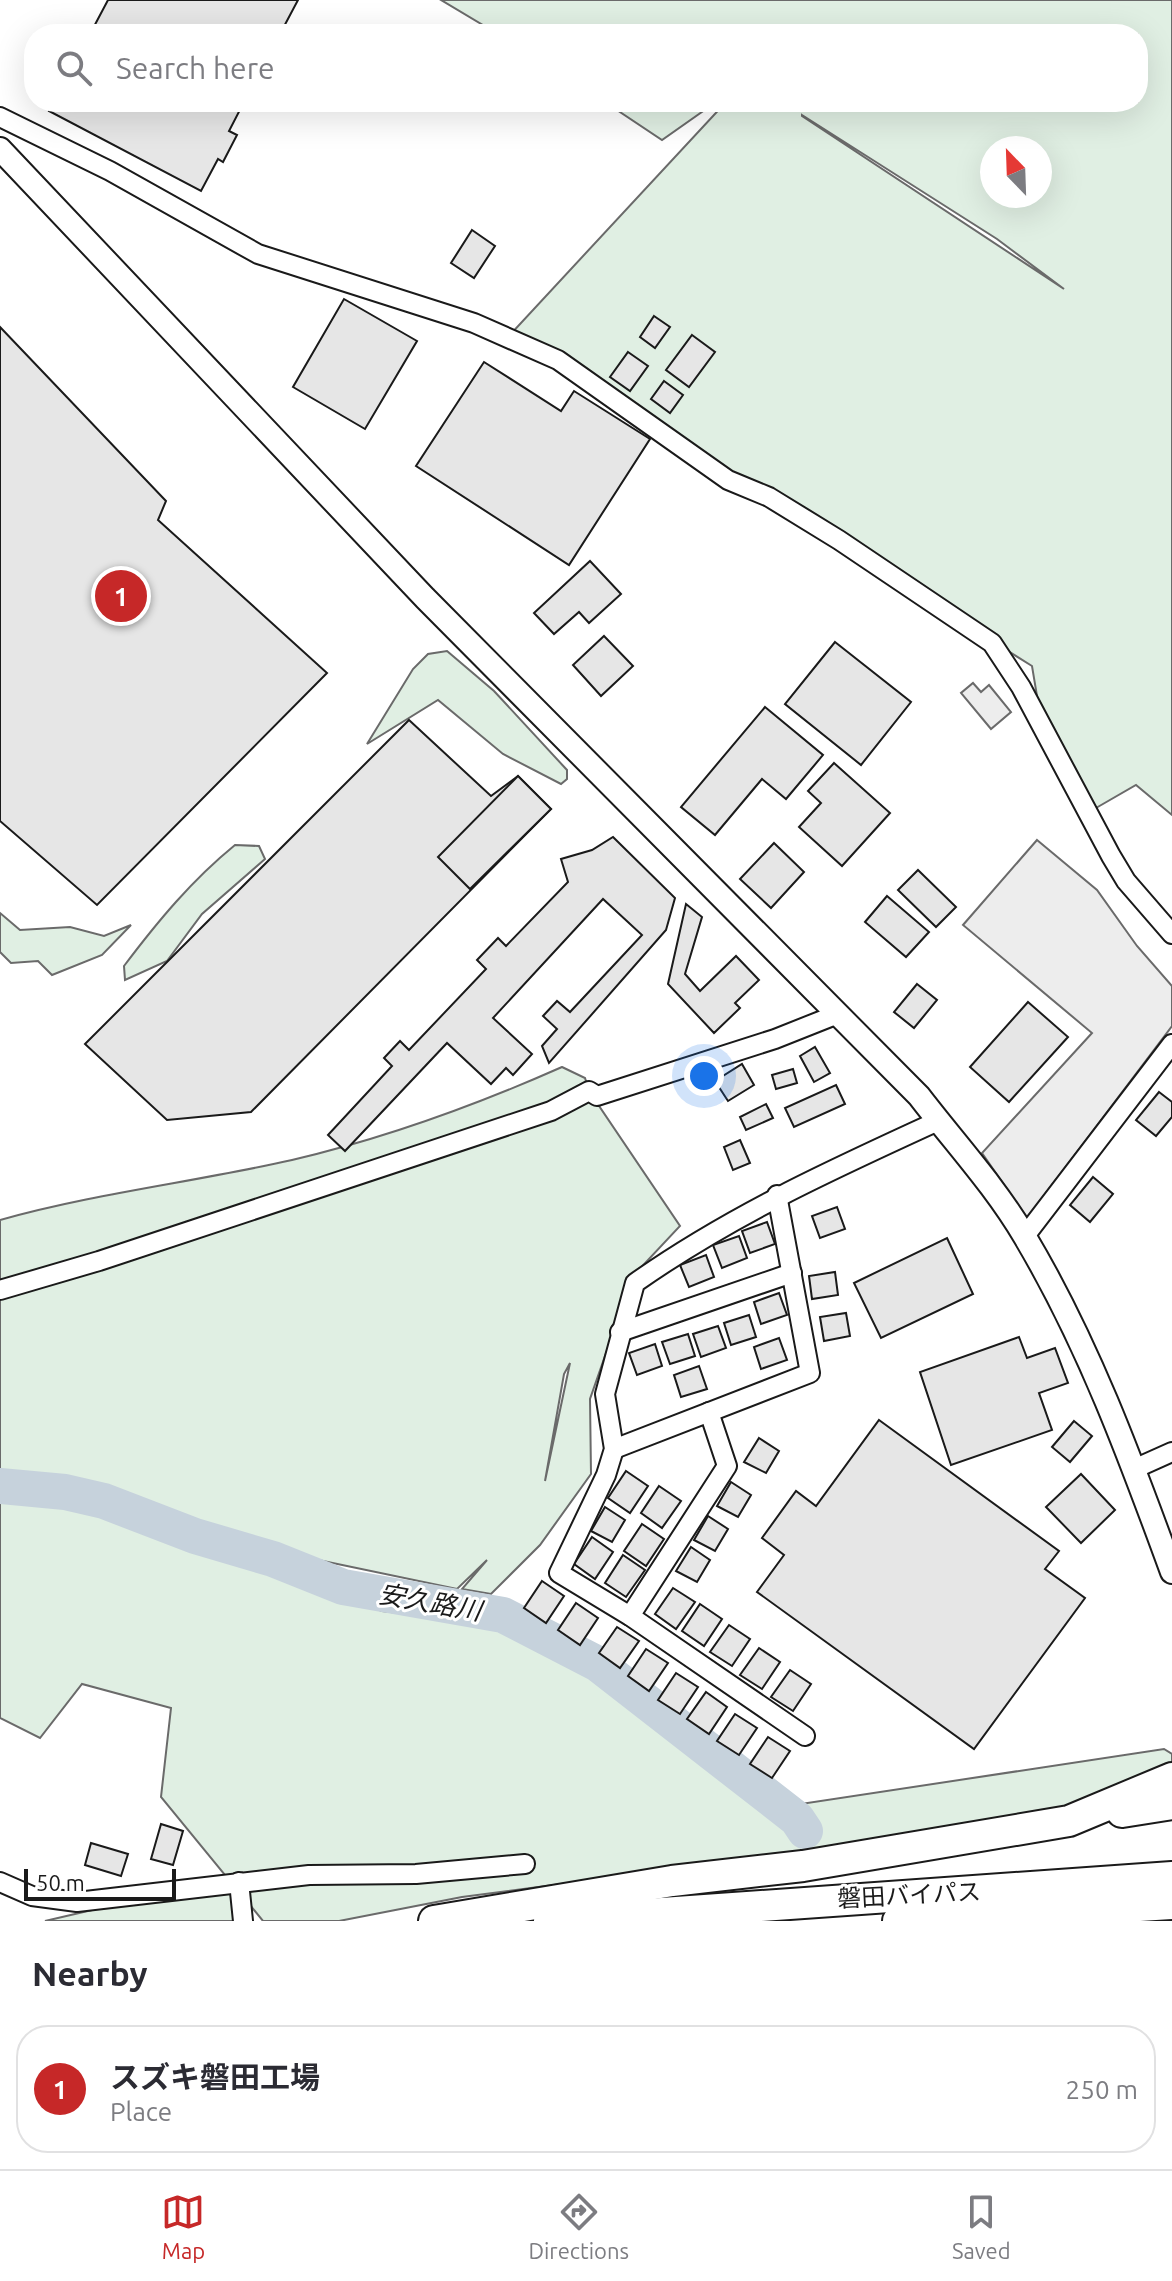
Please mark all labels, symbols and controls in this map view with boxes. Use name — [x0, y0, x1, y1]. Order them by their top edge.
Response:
search box — [24, 24, 1148, 112]
icon: search — [52, 46, 96, 90]
text: Search here — [116, 51, 275, 85]
north arrow — [980, 136, 1052, 208]
pin: 1 — [95, 566, 147, 626]
your location — [684, 1056, 724, 1096]
water label: 安久路川 — [376, 1579, 487, 1626]
scale bar — [24, 1865, 176, 1901]
text: 50 m — [36, 1870, 85, 1895]
street label: 磐田バイパス — [837, 1878, 981, 1912]
text: Nearby — [32, 1954, 147, 1992]
text: スズキ磐田工場 — [110, 2060, 320, 2094]
text: 1 — [53, 2075, 67, 2104]
text: 250 m — [1066, 2075, 1138, 2104]
text: Place — [110, 2097, 172, 2126]
tab: Map — [161, 2190, 205, 2263]
tab: Directions — [528, 2190, 629, 2263]
tab: Saved — [952, 2190, 1011, 2263]

